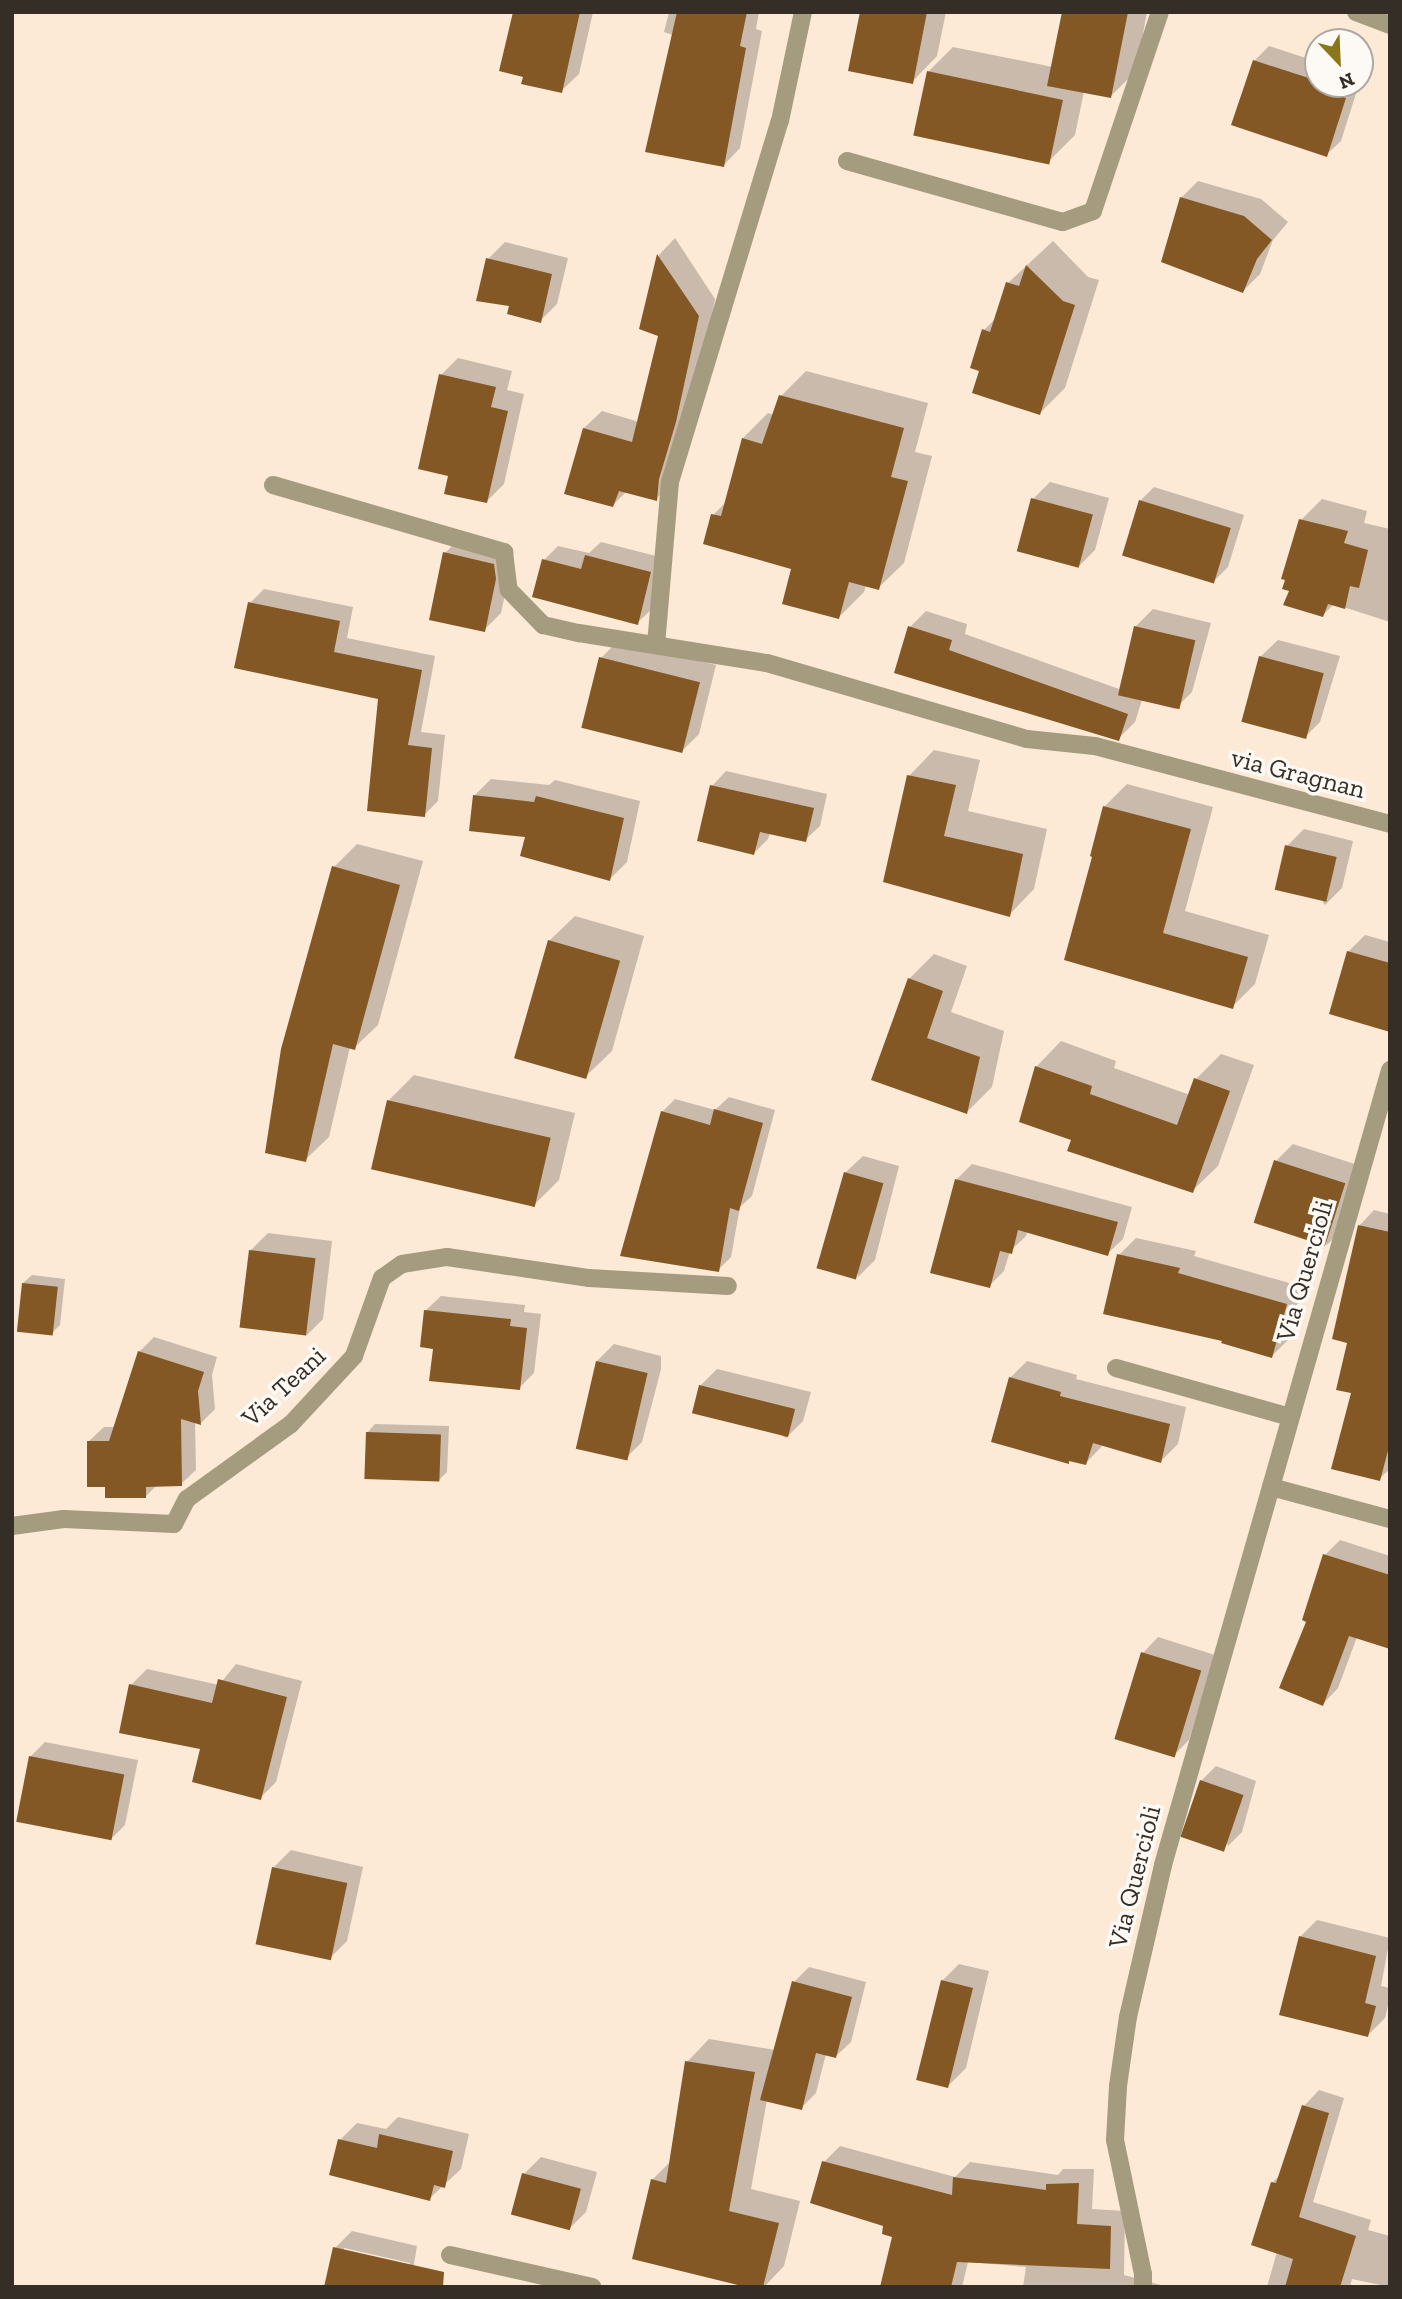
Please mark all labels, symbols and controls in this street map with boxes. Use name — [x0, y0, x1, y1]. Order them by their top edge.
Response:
north arrow — [1304, 28, 1374, 98]
text: N — [1335, 68, 1358, 94]
street label: via Gragnan — [1228, 742, 1368, 806]
street label: Via Quercioli — [1270, 1197, 1340, 1345]
street label: Via Teani — [236, 1340, 332, 1434]
street label: Via Quercioli — [1102, 1803, 1168, 1951]

